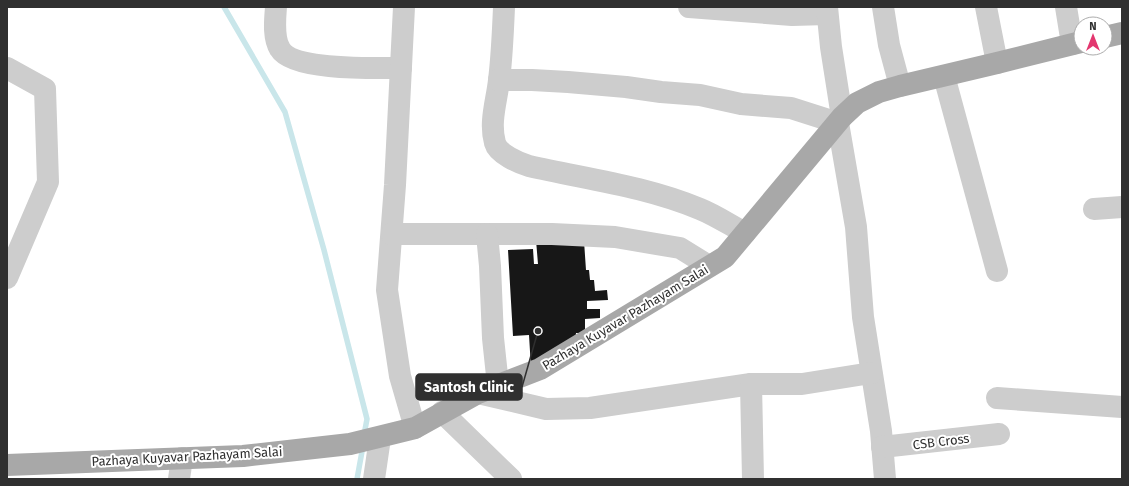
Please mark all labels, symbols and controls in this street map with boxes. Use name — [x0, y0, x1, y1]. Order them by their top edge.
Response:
north arrow — [1073, 16, 1113, 56]
text: N — [1089, 20, 1097, 33]
street label: Pazhaya Kuyavar Pazhayam Salai — [539, 262, 711, 373]
callout: Santosh Clinic — [416, 374, 522, 400]
text: Santosh Clinic — [424, 379, 514, 396]
street label: CSB Cross — [912, 431, 970, 452]
street label: Pazhaya Kuyavar Pazhayam Salai — [91, 444, 283, 469]

